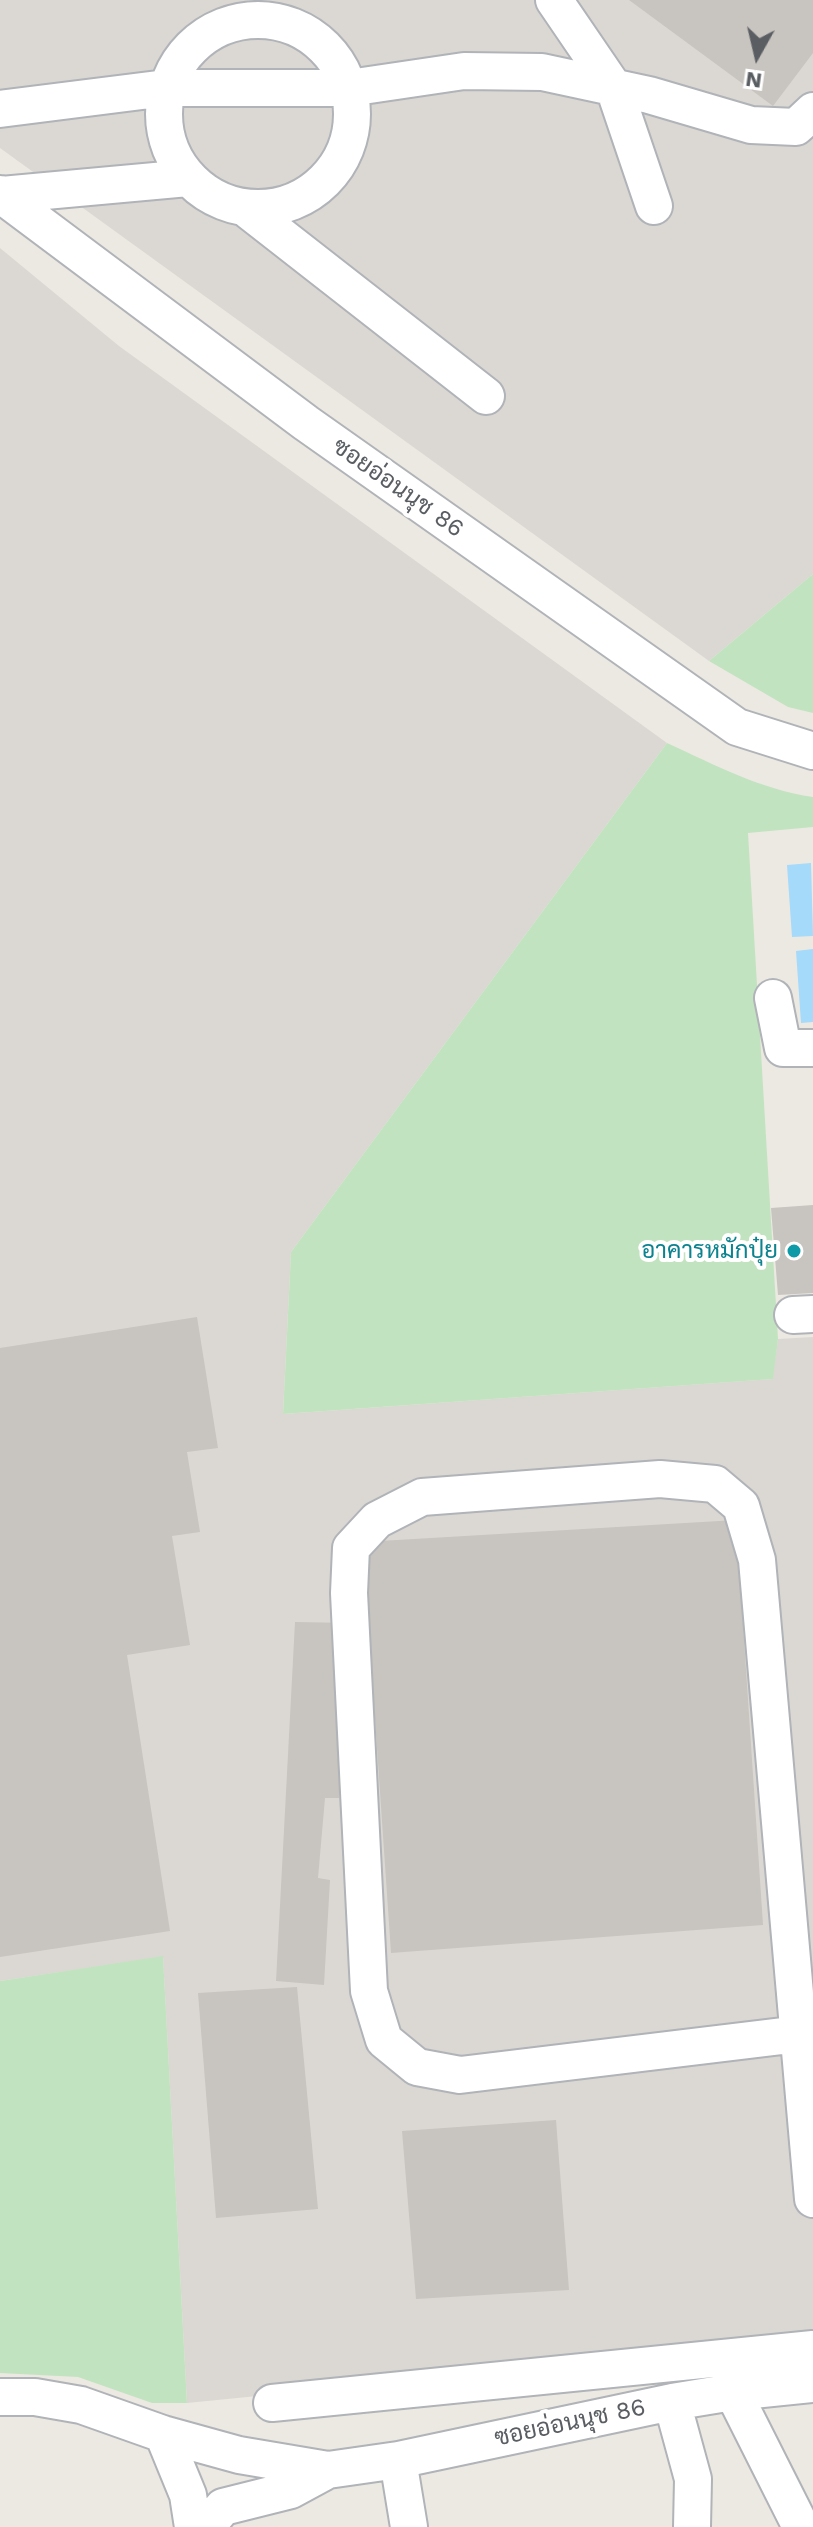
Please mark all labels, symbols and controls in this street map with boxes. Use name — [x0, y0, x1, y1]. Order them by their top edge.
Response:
north arrow — [717, 16, 797, 96]
text: N — [744, 67, 763, 94]
street label: ซอยอ่อนนุช 86 — [327, 432, 469, 544]
place label: อาคารหมักปุ๋ย — [641, 1237, 778, 1265]
marker: อาคารหมักปุ๋ย — [785, 1242, 803, 1260]
street label: ซอยอ่อนนุช 86 — [492, 2393, 648, 2453]

